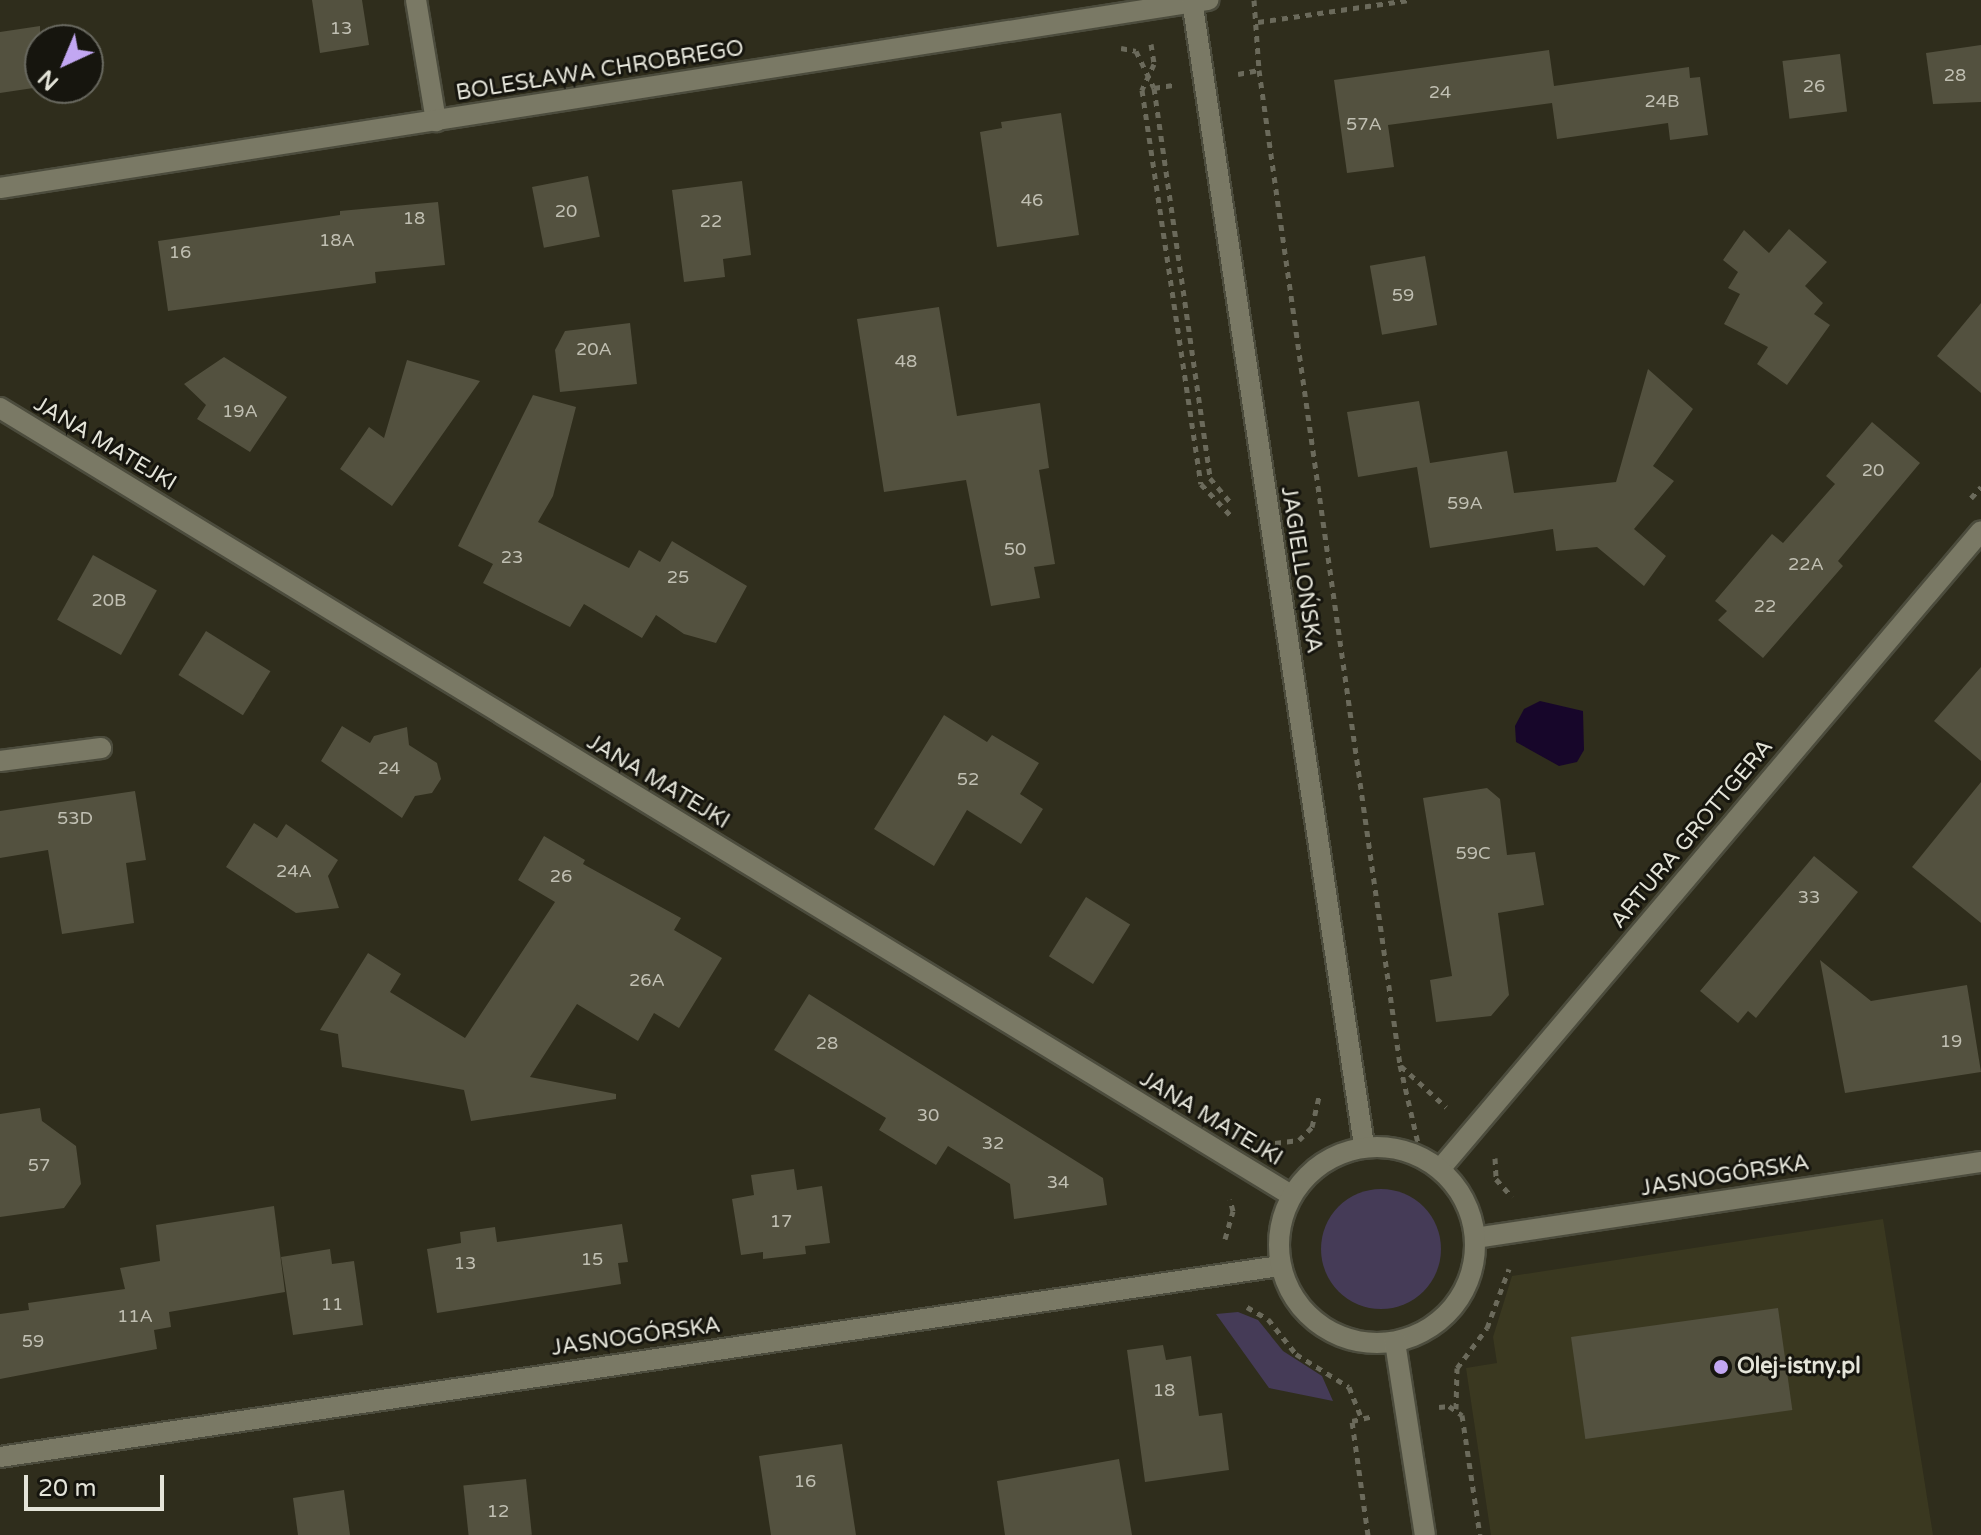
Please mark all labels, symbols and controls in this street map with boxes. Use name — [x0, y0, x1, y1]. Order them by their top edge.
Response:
house number: 13 — [330, 17, 352, 39]
north arrow — [24, 24, 104, 104]
street label: BOLESŁAWA CHROBREGO — [454, 35, 746, 107]
text: N — [33, 64, 64, 95]
house number: 28 — [1944, 64, 1966, 86]
house number: 26 — [1803, 75, 1825, 97]
house number: 24 — [1429, 81, 1451, 103]
house number: 24B — [1644, 90, 1680, 112]
house number: 57A — [1346, 113, 1382, 135]
house number: 46 — [1021, 189, 1043, 211]
house number: 20 — [555, 200, 577, 222]
house number: 18 — [403, 207, 425, 229]
house number: 22 — [700, 210, 722, 232]
house number: 18A — [319, 229, 355, 251]
house number: 16 — [169, 241, 191, 263]
house number: 59 — [1392, 284, 1414, 306]
house number: 20A — [576, 338, 612, 360]
house number: 48 — [895, 350, 917, 372]
street label: JANA MATEJKI — [29, 391, 181, 497]
house number: 19A — [222, 400, 258, 422]
house number: 20 — [1862, 459, 1884, 481]
street label: JAGIELLOŃSKA — [1275, 485, 1327, 655]
house number: 59A — [1447, 492, 1483, 514]
house number: 50 — [1004, 538, 1026, 560]
house number: 23 — [501, 546, 523, 568]
house number: 22A — [1788, 553, 1824, 575]
house number: 25 — [667, 566, 689, 588]
house number: 20B — [91, 589, 127, 611]
house number: 22 — [1754, 595, 1776, 617]
street label: JANA MATEJKI — [582, 729, 734, 835]
street label: ARTURA GROTTGERA — [1605, 734, 1779, 934]
house number: 24 — [378, 757, 400, 779]
house number: 52 — [957, 768, 979, 790]
house number: 53D — [57, 807, 93, 829]
house number: 59C — [1455, 842, 1491, 864]
house number: 24A — [276, 860, 312, 882]
house number: 26 — [550, 865, 572, 887]
house number: 33 — [1798, 886, 1820, 908]
house number: 26A — [629, 969, 665, 991]
house number: 19 — [1940, 1030, 1962, 1052]
house number: 28 — [816, 1032, 838, 1054]
street label: JANA MATEJKI — [1135, 1066, 1287, 1172]
house number: 30 — [917, 1104, 939, 1126]
house number: 32 — [982, 1132, 1004, 1154]
street label: JASNOGÓRSKA — [1639, 1150, 1811, 1202]
house number: 57 — [28, 1154, 50, 1176]
house number: 34 — [1047, 1171, 1069, 1193]
house number: 17 — [770, 1210, 792, 1232]
house number: 15 — [581, 1248, 603, 1270]
house number: 13 — [454, 1252, 476, 1274]
house number: 11 — [321, 1293, 343, 1315]
house number: 11A — [117, 1305, 153, 1327]
street label: JASNOGÓRSKA — [550, 1312, 722, 1362]
house number: 59 — [22, 1330, 44, 1352]
place label: Olej-istny.pl — [1737, 1354, 1861, 1380]
marker: Olej-istny.pl — [1712, 1358, 1730, 1376]
house number: 18 — [1153, 1379, 1175, 1401]
scale bar — [28, 1459, 168, 1509]
house number: 16 — [794, 1470, 816, 1492]
text: 20 m — [38, 1474, 96, 1503]
house number: 12 — [487, 1500, 509, 1522]

